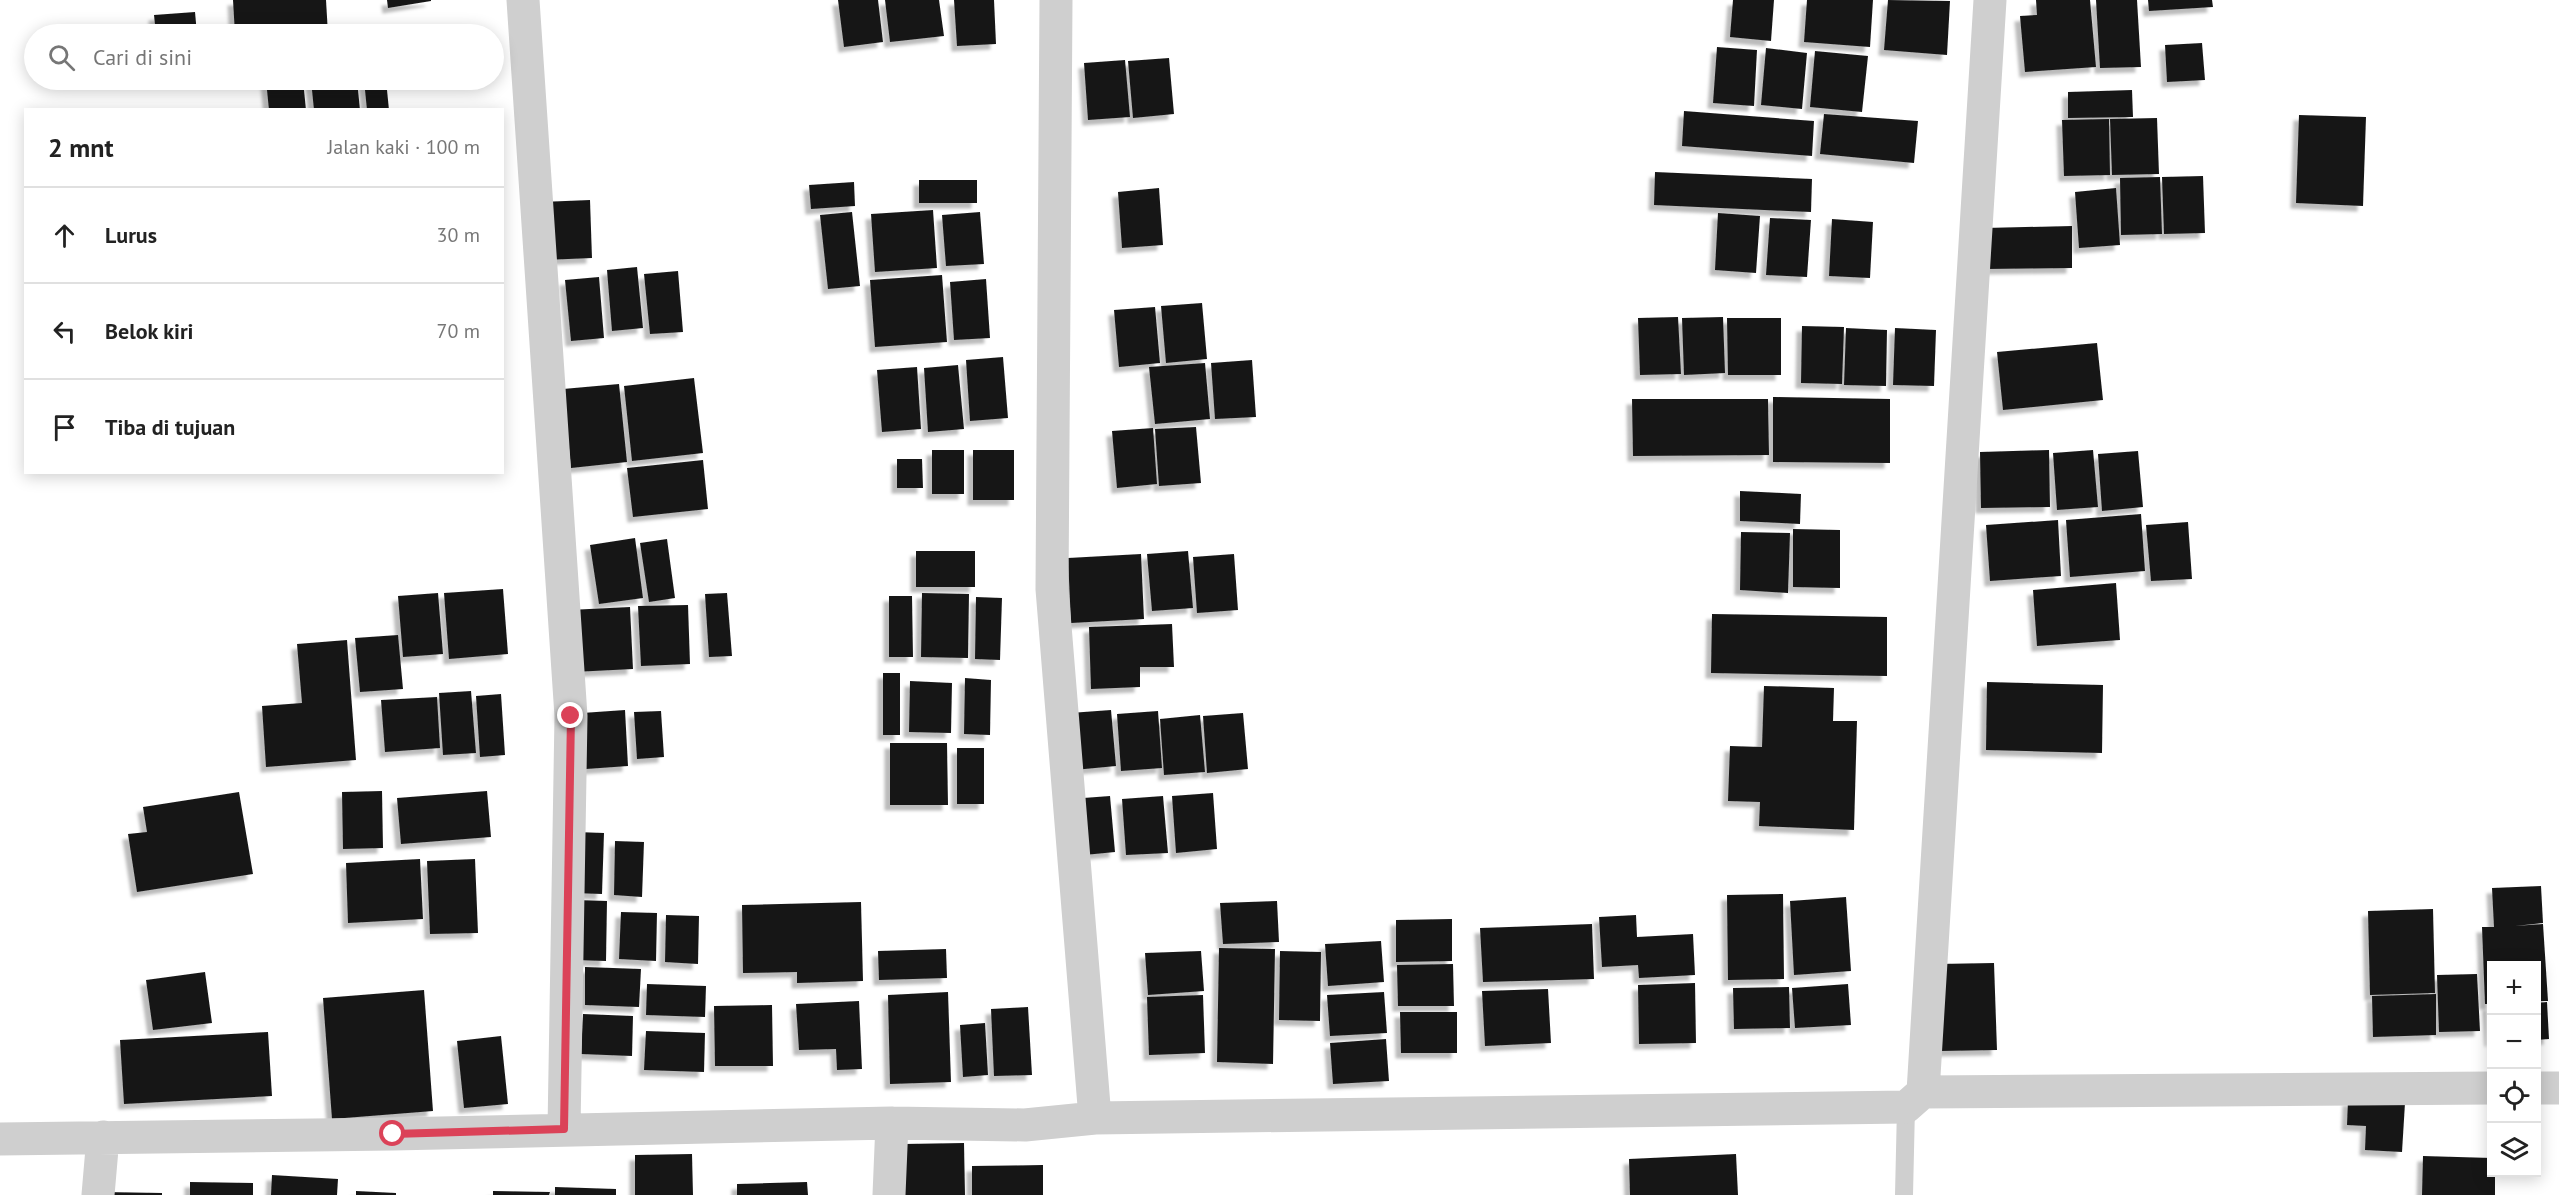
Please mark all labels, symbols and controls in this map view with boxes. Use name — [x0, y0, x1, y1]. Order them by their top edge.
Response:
search box — [24, 24, 504, 90]
icon: search — [45, 41, 78, 74]
text: Cari di sini — [93, 43, 192, 71]
text: 2 mnt — [48, 131, 114, 164]
text: Jalan kaki · 100 m — [327, 134, 480, 160]
icon: ahead — [48, 219, 81, 252]
text: Lurus — [105, 221, 157, 249]
text: 30 m — [437, 222, 480, 248]
icon: left — [48, 315, 81, 348]
text: Belok kiri — [105, 317, 194, 345]
text: 70 m — [437, 318, 480, 344]
icon: arrive — [48, 411, 81, 444]
text: Tiba di tujuan — [105, 413, 235, 441]
route end — [557, 702, 583, 728]
map controls — [2487, 961, 2541, 1177]
button: + — [2487, 961, 2541, 1015]
button: − — [2487, 1015, 2541, 1069]
button: locate — [2487, 1069, 2541, 1123]
route start — [379, 1120, 405, 1146]
button: layers — [2487, 1123, 2541, 1177]

